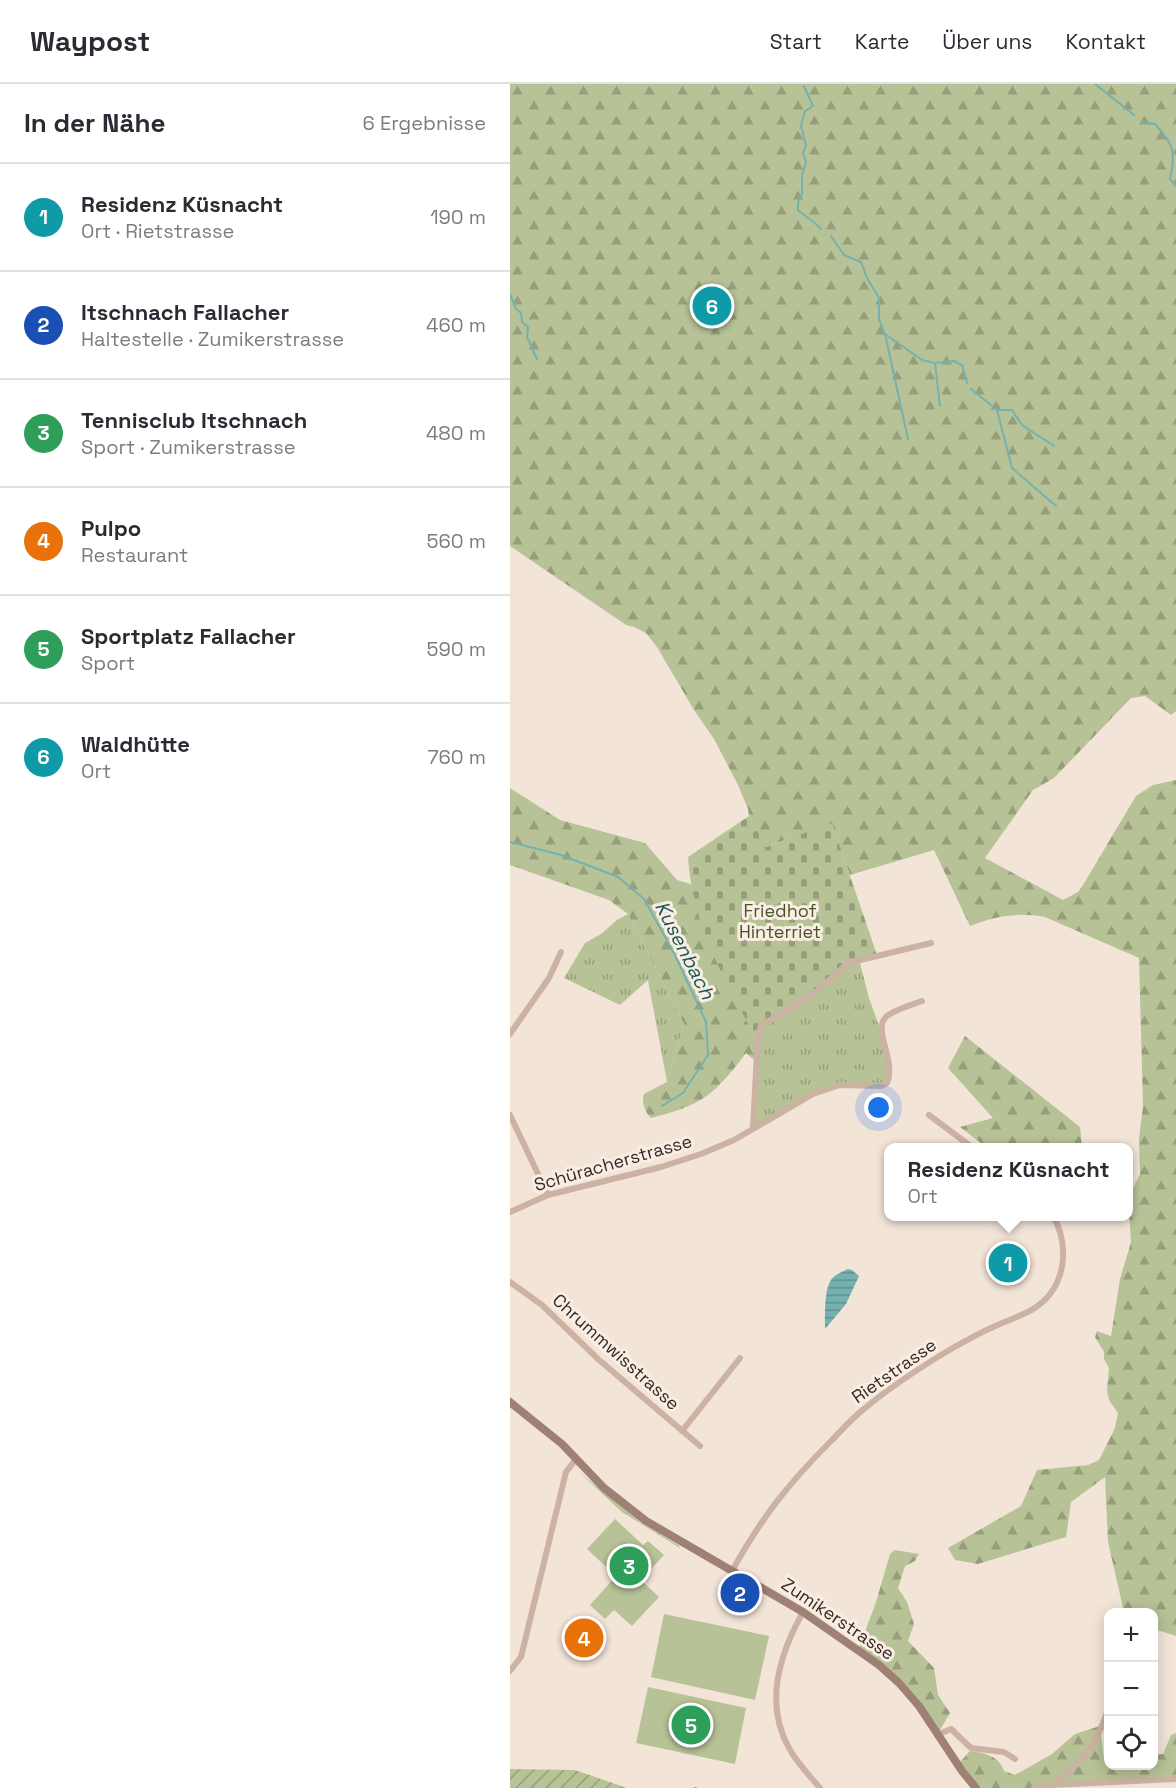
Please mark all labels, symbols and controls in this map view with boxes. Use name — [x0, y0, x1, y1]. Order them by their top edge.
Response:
text: Waypost — [30, 23, 150, 59]
text: Start — [770, 28, 822, 55]
text: Karte — [855, 28, 909, 55]
text: Über uns — [942, 28, 1032, 55]
text: Kontakt — [1065, 28, 1146, 55]
text: In der Nähe — [24, 106, 165, 140]
text: 6 Ergebnisse — [363, 110, 486, 136]
text: Residenz Küsnacht — [81, 190, 283, 218]
text: 1 — [39, 204, 48, 230]
text: 190 m — [430, 204, 486, 230]
text: Ort · Rietstrasse — [81, 218, 234, 244]
pin: 6 — [692, 284, 732, 328]
text: Itschnach Fallacher — [81, 298, 289, 326]
text: 2 — [38, 312, 49, 338]
text: 460 m — [426, 312, 486, 338]
text: Haltestelle · Zumikerstrasse — [81, 326, 344, 352]
text: Tennisclub Itschnach — [81, 406, 307, 434]
text: 3 — [37, 420, 50, 446]
text: 480 m — [426, 420, 486, 446]
text: Sport · Zumikerstrasse — [81, 434, 296, 460]
text: Pulpo — [81, 514, 141, 542]
text: 4 — [37, 528, 50, 554]
text: 560 m — [427, 528, 486, 554]
text: Restaurant — [81, 542, 188, 568]
text: Sportplatz Fallacher — [81, 622, 296, 650]
text: 5 — [38, 636, 50, 662]
text: 590 m — [427, 636, 486, 662]
text: Sport — [81, 650, 135, 676]
text: Waldhütte — [81, 730, 190, 758]
text: 6 — [37, 744, 50, 770]
text: 760 m — [427, 744, 486, 770]
text: Ort — [81, 758, 111, 784]
water label: Kusenbach — [649, 896, 721, 1004]
park label: Friedhof Hinterriet — [739, 899, 821, 943]
your location — [864, 1093, 893, 1122]
street label: Schüracherstrasse — [531, 1129, 695, 1196]
popup — [884, 1143, 1133, 1221]
text: Residenz Küsnacht — [907, 1155, 1110, 1183]
text: Ort — [907, 1183, 938, 1209]
pin: 1 — [988, 1240, 1028, 1286]
street label: Chrummwisstrasse — [548, 1288, 685, 1415]
street label: Rietstrasse — [847, 1333, 941, 1408]
pin: 3 — [610, 1544, 648, 1588]
pin: 2 — [720, 1570, 760, 1616]
street label: Zumikerstrasse — [777, 1572, 899, 1665]
map controls — [1104, 1608, 1158, 1770]
button: + — [1104, 1608, 1158, 1662]
pin: 4 — [564, 1616, 604, 1660]
button: − — [1104, 1662, 1158, 1716]
pin: 5 — [672, 1702, 711, 1748]
button: locate — [1104, 1716, 1158, 1770]

